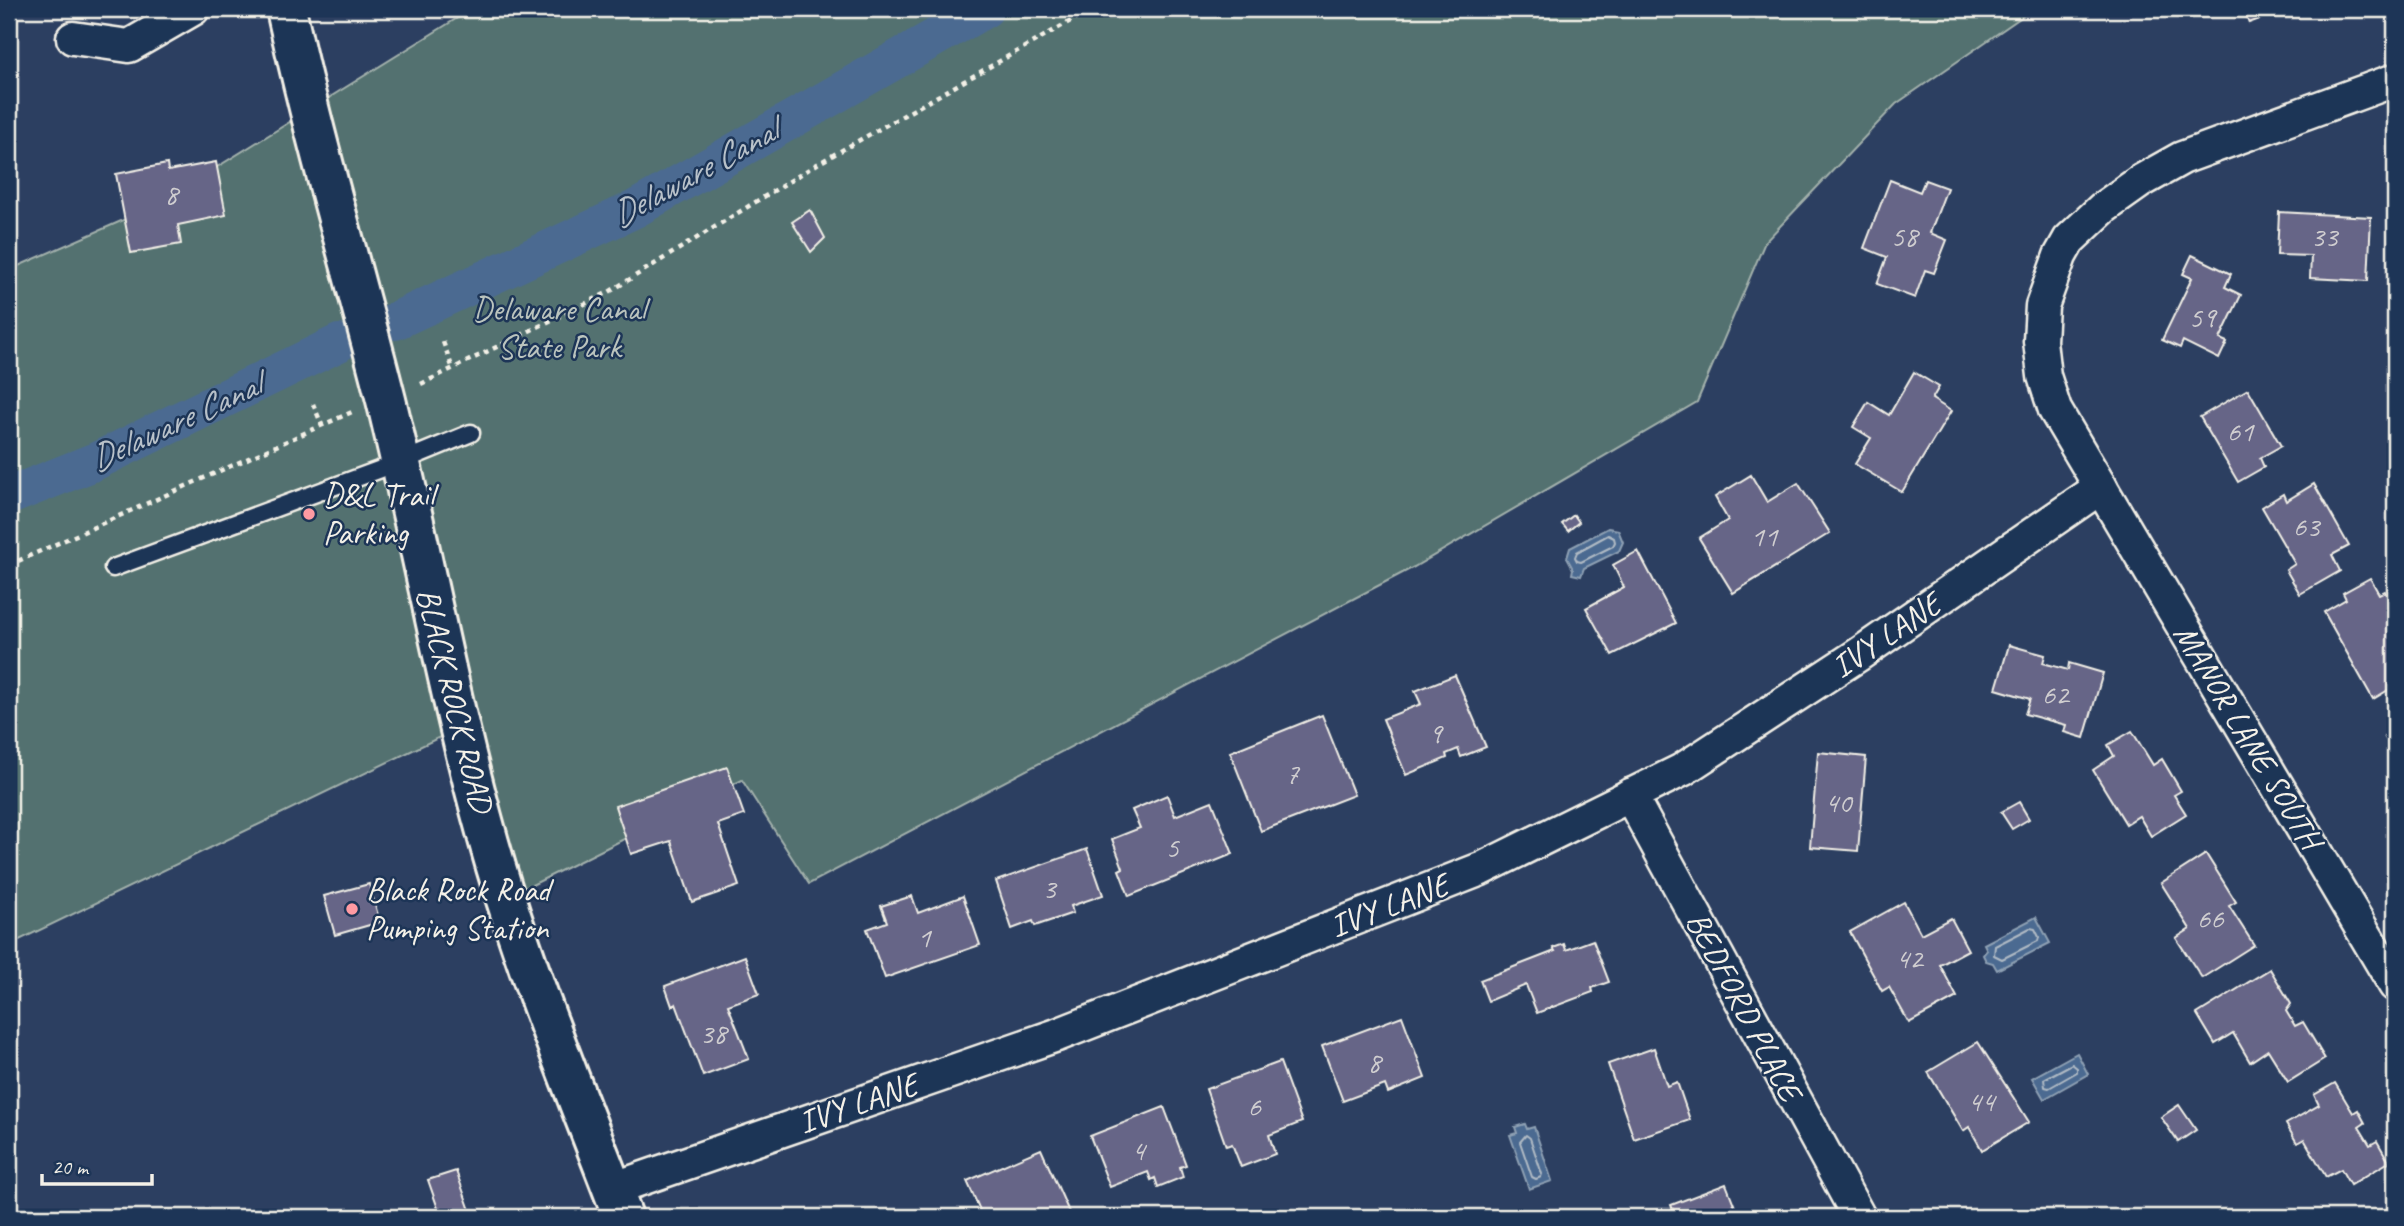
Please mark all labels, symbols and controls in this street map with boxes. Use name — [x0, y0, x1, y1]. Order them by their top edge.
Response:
water label: Delaware Canal — [603, 103, 795, 237]
house number: 8 — [164, 175, 180, 213]
house number: 58 — [1891, 217, 1920, 255]
house number: 33 — [2311, 217, 2340, 255]
park label: Delaware Canal State Park — [472, 288, 651, 368]
house number: 59 — [2189, 298, 2218, 336]
water label: Delaware Canal — [82, 358, 278, 481]
house number: 61 — [2227, 412, 2255, 450]
place label: D&L Trail Parking — [323, 474, 440, 554]
marker: D&L Trail Parking — [301, 506, 317, 522]
house number: 63 — [2293, 507, 2322, 545]
house number: 11 — [1751, 517, 1779, 555]
street label: IVY LANE — [1823, 581, 1952, 687]
street label: BLACK ROCK ROAD — [407, 584, 504, 819]
street label: MANOR LANE SOUTH — [2164, 616, 2334, 860]
house number: 62 — [2042, 675, 2071, 713]
house number: 9 — [1428, 714, 1444, 752]
house number: 7 — [1285, 754, 1300, 792]
house number: 40 — [1825, 783, 1854, 821]
house number: 5 — [1165, 828, 1180, 866]
street label: IVY LANE — [1324, 862, 1458, 947]
place label: Black Rock Road Pumping Station — [366, 869, 555, 949]
house number: 3 — [1042, 869, 1058, 907]
house number: 66 — [2197, 899, 2225, 937]
marker: Black Rock Road Pumping Station — [344, 901, 360, 917]
street label: BEDFORD PLACE — [1677, 904, 1813, 1112]
house number: 1 — [917, 918, 932, 956]
house number: 42 — [1896, 939, 1925, 977]
house number: 38 — [700, 1014, 729, 1052]
house number: 8 — [1367, 1043, 1383, 1081]
street label: IVY LANE — [793, 1062, 927, 1143]
house number: 44 — [1968, 1082, 1997, 1120]
house number: 6 — [1247, 1087, 1262, 1125]
house number: 4 — [1131, 1131, 1147, 1169]
scale bar — [42, 1142, 152, 1186]
text: 20 m — [52, 1154, 90, 1180]

